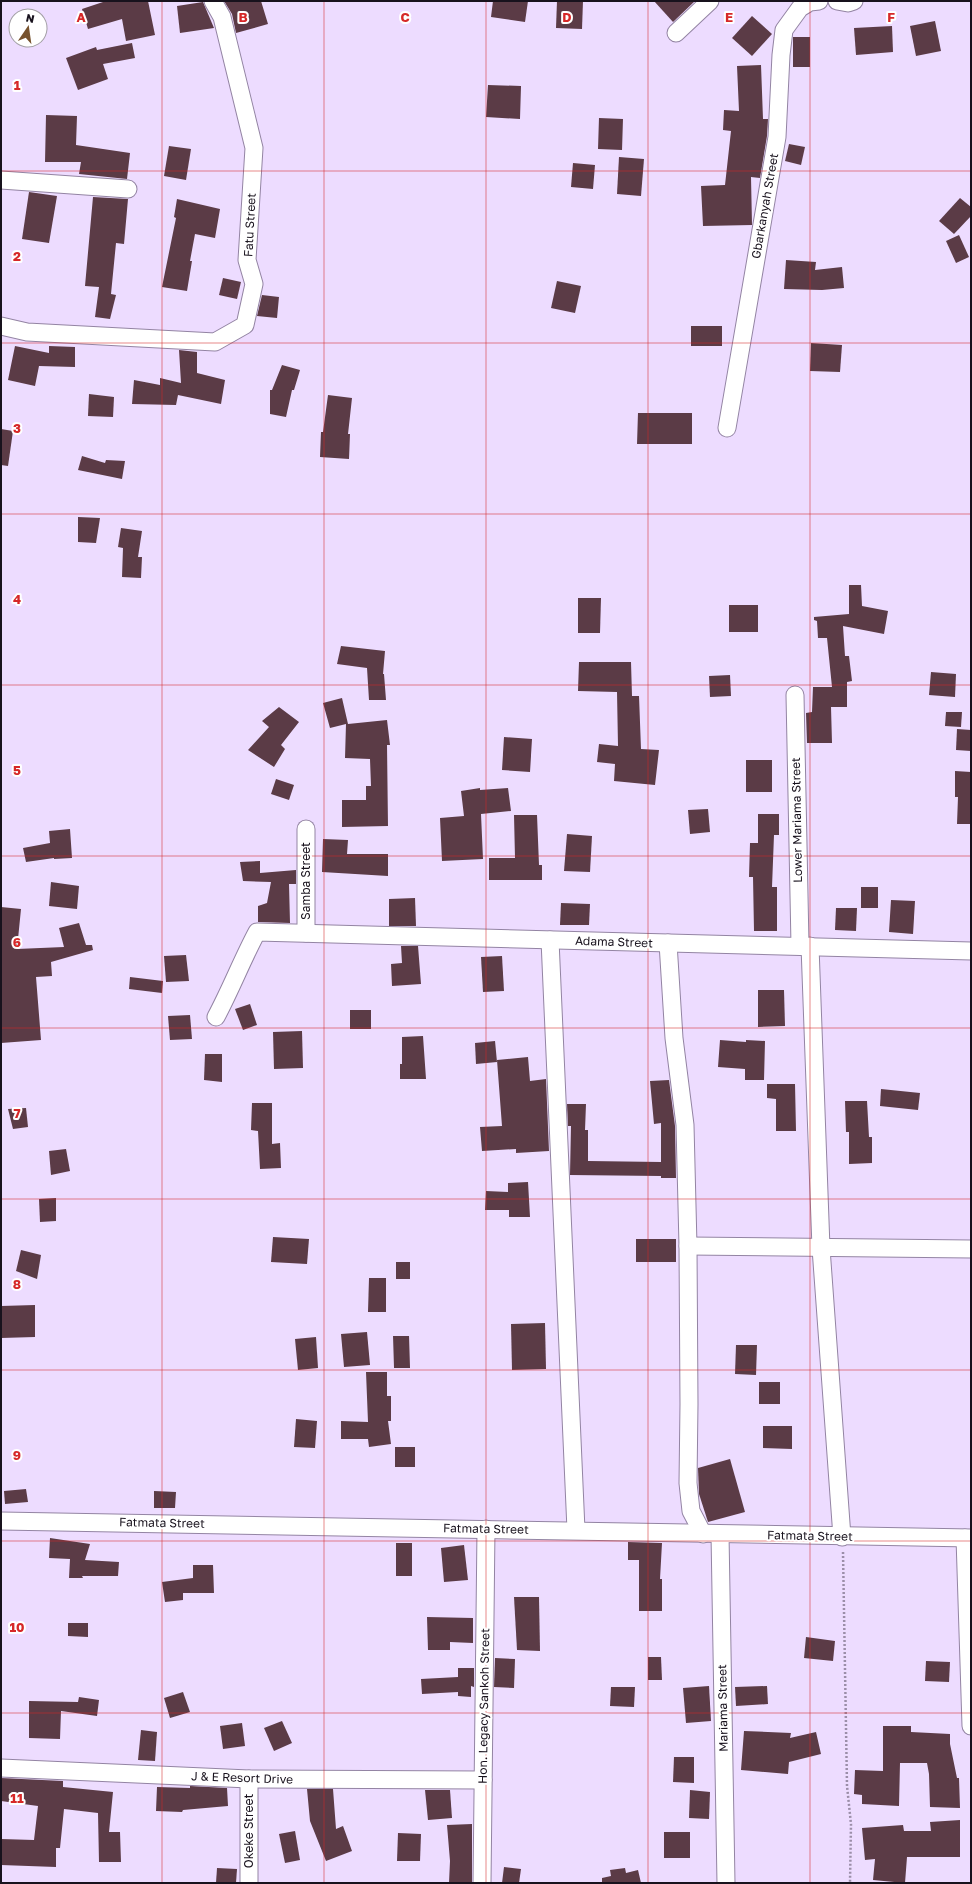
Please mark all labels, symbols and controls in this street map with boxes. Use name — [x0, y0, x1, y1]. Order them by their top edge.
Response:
north arrow — [8, 8, 48, 48]
text: A — [76, 9, 86, 25]
text: B — [238, 9, 248, 25]
text: C — [400, 9, 410, 25]
text: D — [562, 9, 572, 25]
text: E — [725, 9, 733, 25]
text: F — [887, 9, 895, 25]
text: N — [25, 10, 36, 25]
text: 1 — [14, 77, 21, 93]
street label: Gbarkanyah Street — [748, 152, 781, 260]
street label: Fatu Street — [240, 192, 259, 257]
text: 2 — [13, 248, 21, 264]
text: 3 — [13, 420, 21, 436]
text: 4 — [13, 591, 21, 607]
street label: Lower Mariama Street — [788, 757, 805, 883]
text: 5 — [13, 762, 21, 778]
street label: Samba Street — [298, 842, 313, 920]
street label: Adama Street — [575, 933, 653, 950]
text: 6 — [13, 934, 21, 950]
text: 7 — [13, 1105, 21, 1121]
text: 8 — [13, 1276, 21, 1292]
text: 9 — [13, 1447, 21, 1463]
street label: Fatmata Street — [119, 1514, 205, 1531]
street label: Fatmata Street — [443, 1520, 529, 1537]
street label: Fatmata Street — [767, 1527, 853, 1544]
text: 10 — [9, 1619, 25, 1635]
street label: Hon. Legacy Sankoh Street — [475, 1628, 492, 1784]
street label: Mariama Street — [714, 1664, 731, 1752]
street label: J & E Resort Drive — [191, 1768, 293, 1787]
text: 11 — [10, 1790, 24, 1806]
street label: Okeke Street — [241, 1794, 256, 1868]

